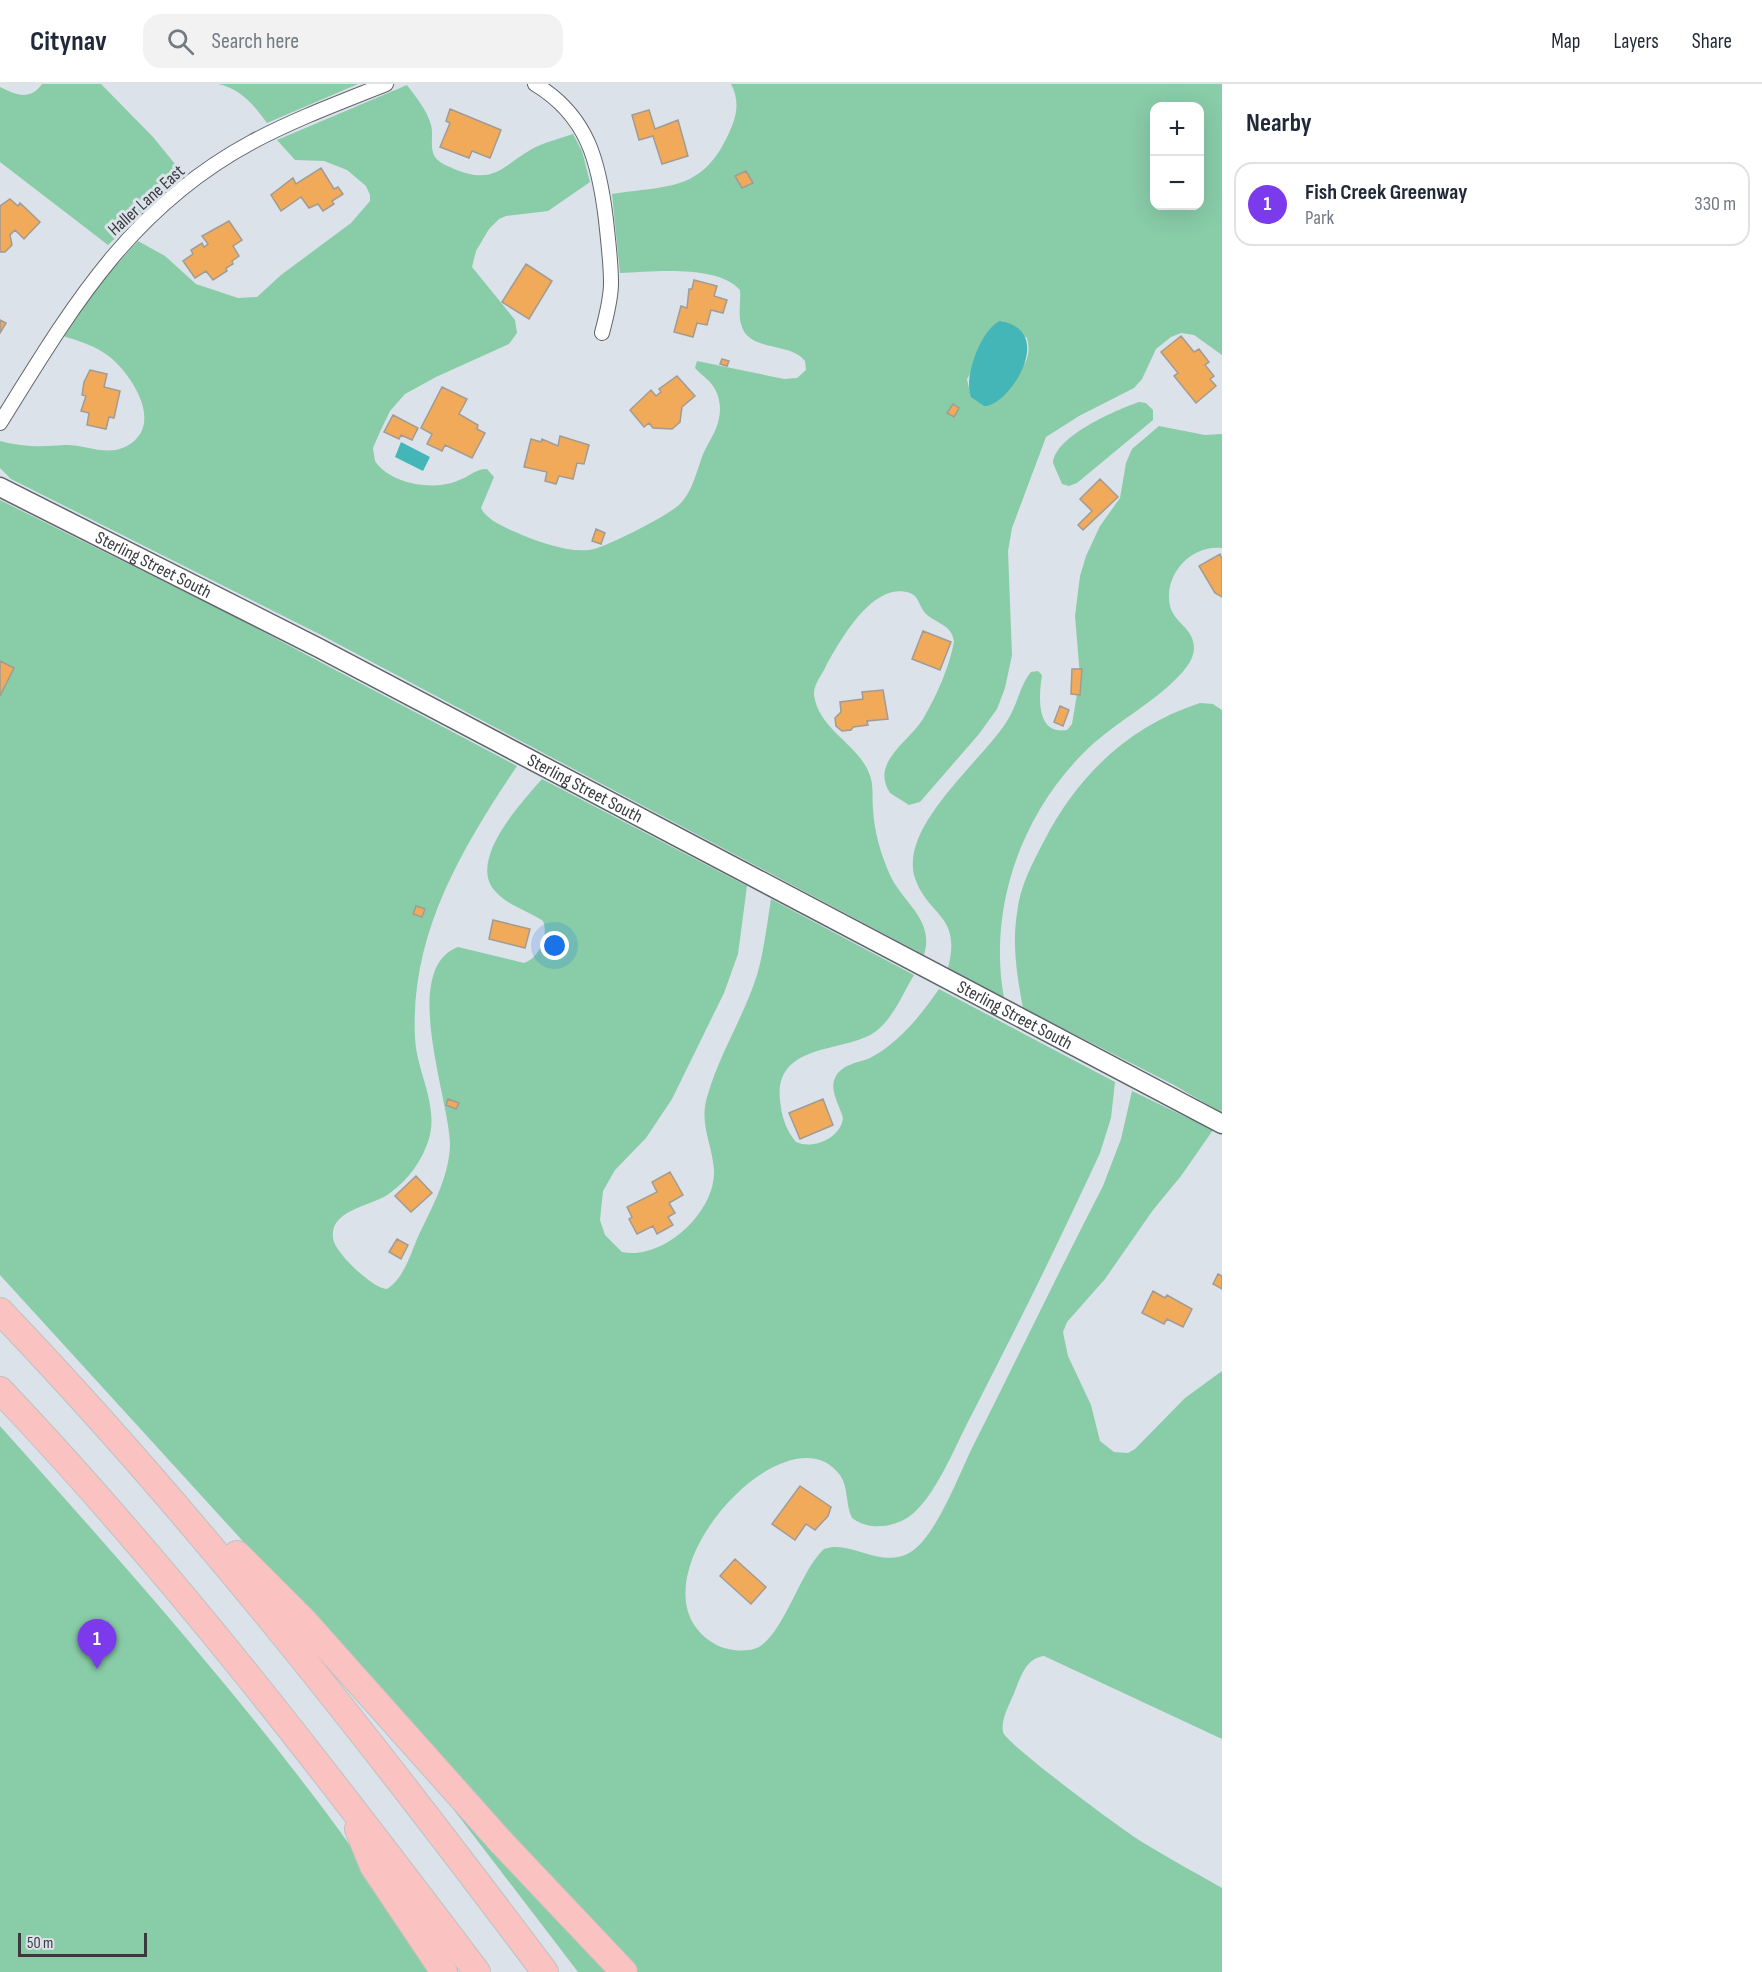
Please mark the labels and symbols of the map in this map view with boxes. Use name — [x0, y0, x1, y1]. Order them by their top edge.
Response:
street label: Haller Lane East — [104, 160, 189, 240]
street label: Sterling Street South — [92, 527, 215, 603]
street label: Sterling Street South — [524, 750, 646, 828]
your location — [540, 931, 569, 960]
street label: Sterling Street South — [953, 976, 1076, 1054]
pin: 1 — [78, 1620, 116, 1669]
scale bar — [18, 1930, 147, 1958]

